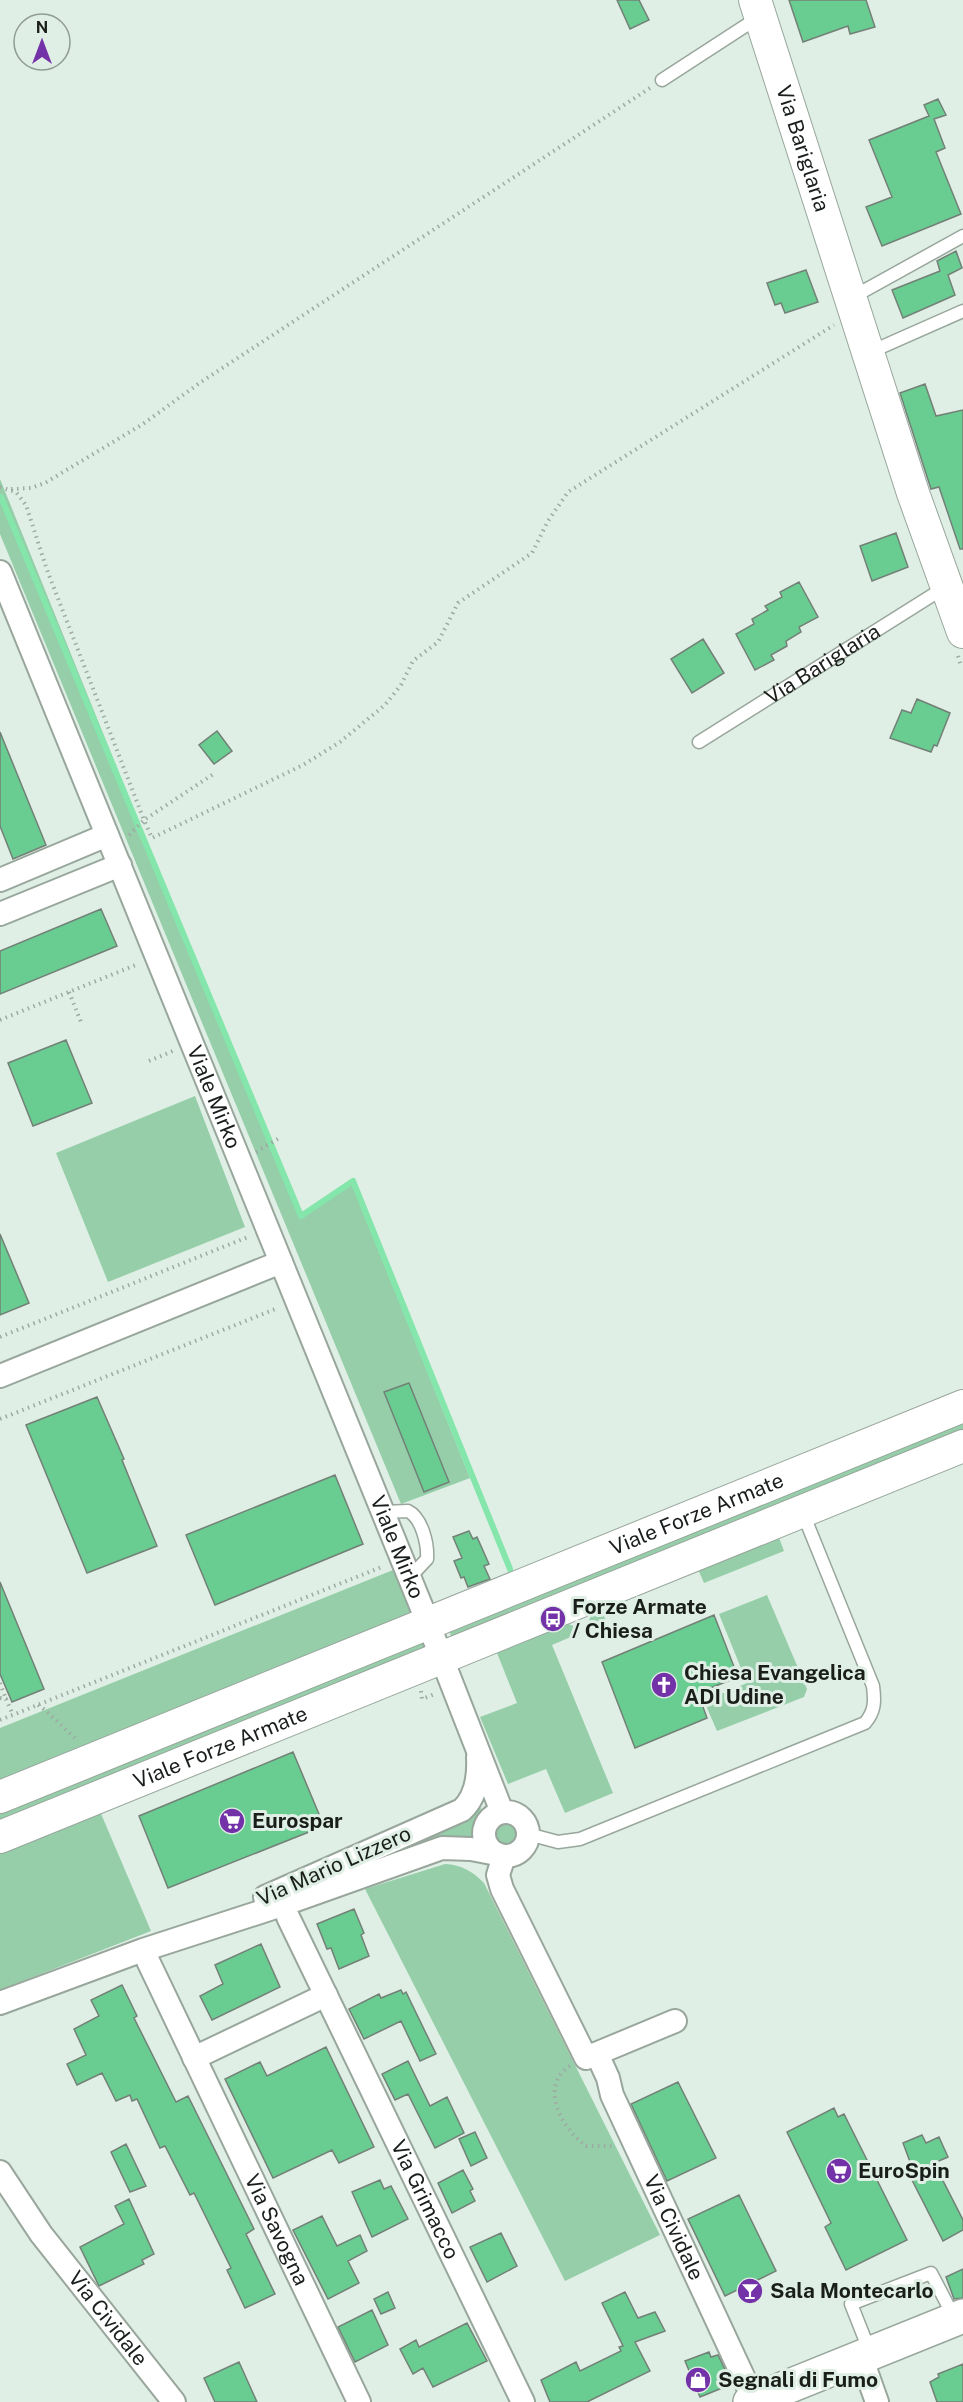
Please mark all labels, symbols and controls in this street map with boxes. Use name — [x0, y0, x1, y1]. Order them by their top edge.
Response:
north arrow — [12, 12, 72, 72]
text: N — [36, 18, 48, 37]
street label: Via Bariglaria — [771, 82, 835, 215]
street label: Via Bariglaria — [760, 618, 884, 709]
street label: Viale Mirko — [182, 1042, 246, 1152]
street label: Viale Forze Armate — [606, 1467, 787, 1560]
street label: Viale Mirko — [365, 1492, 430, 1602]
place label: Forze Armate / Chiesa — [572, 1594, 707, 1643]
bus stop icon: Forze Armate / Chiesa — [538, 1604, 568, 1634]
place label: Chiesa Evangelica ADI Udine — [684, 1660, 866, 1709]
church icon: Chiesa Evangelica ADI Udine — [649, 1670, 679, 1700]
street label: Viale Forze Armate — [130, 1701, 311, 1793]
supermarket icon: Eurospar — [217, 1806, 247, 1836]
place label: Eurospar — [252, 1808, 343, 1833]
street label: Via Mario Lizzero — [253, 1820, 415, 1911]
street label: Via Grimacco — [386, 2136, 465, 2263]
supermarket icon: EuroSpin — [824, 2156, 854, 2186]
place label: EuroSpin — [858, 2158, 950, 2183]
street label: Via Savogna — [240, 2170, 314, 2289]
street label: Via Cividale — [639, 2171, 709, 2284]
street label: Via Cividale — [63, 2266, 153, 2370]
bar icon: Sala Montecarlo — [735, 2276, 765, 2306]
place label: Sala Montecarlo — [770, 2278, 934, 2303]
shop icon: Segnali di Fumo — [683, 2365, 713, 2395]
place label: Segnali di Fumo — [718, 2367, 878, 2392]

